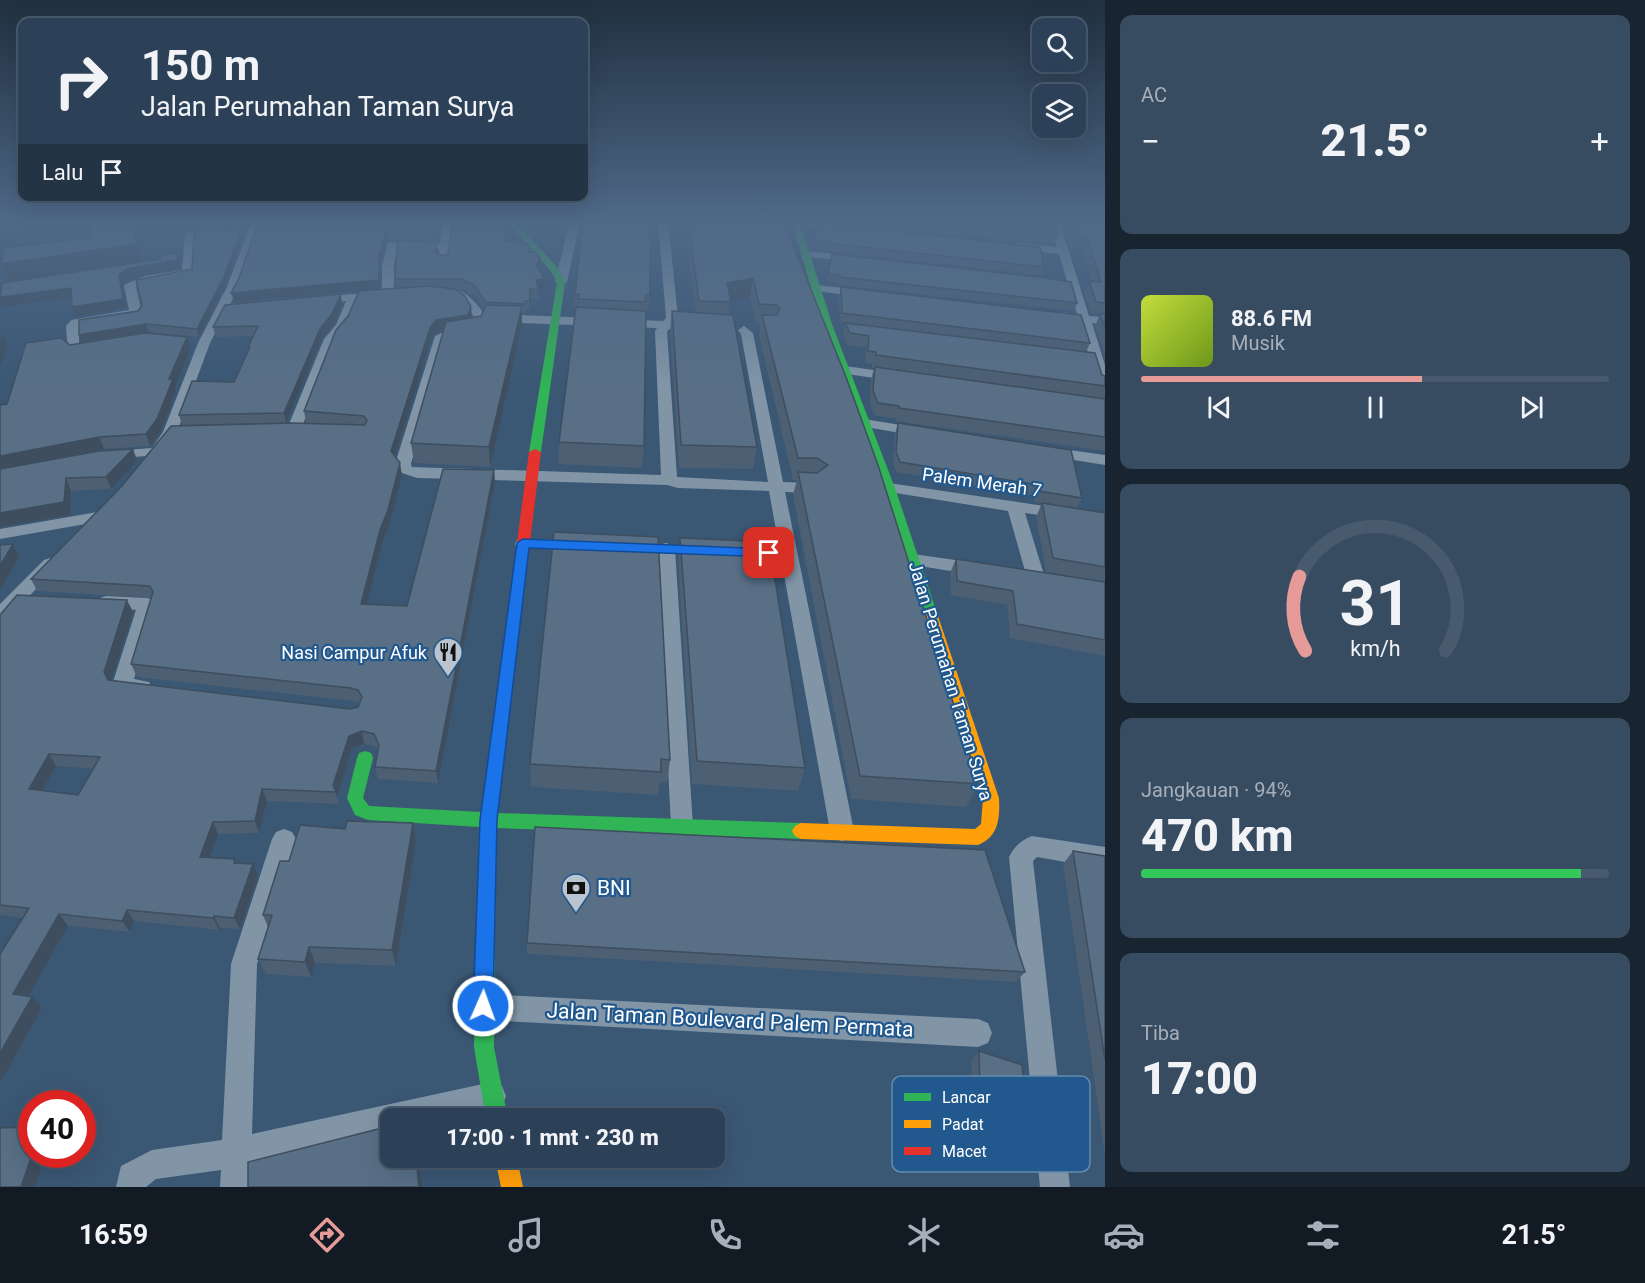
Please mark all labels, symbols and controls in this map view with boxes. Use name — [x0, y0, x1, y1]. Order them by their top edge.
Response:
map controls — [1032, 18, 1086, 138]
button: search — [1032, 18, 1086, 72]
text: 150 m — [141, 41, 260, 90]
icon: right — [42, 42, 120, 120]
text: AC — [1141, 83, 1167, 107]
button: layers — [1032, 84, 1086, 138]
text: Jalan Perumahan Taman Surya — [141, 91, 515, 123]
text: 21.5° — [1321, 114, 1430, 167]
text: − — [1141, 122, 1160, 161]
text: + — [1590, 122, 1609, 161]
icon: arrive — [95, 156, 128, 189]
text: Lalu — [42, 160, 83, 185]
text: 88.6 FM — [1231, 306, 1312, 331]
text: Musik — [1231, 331, 1285, 355]
icon: previous — [1203, 391, 1236, 424]
icon: pause — [1359, 391, 1392, 424]
icon: next — [1515, 391, 1548, 424]
street label: Palem Merah 7 — [921, 463, 1043, 501]
pin — [743, 527, 794, 578]
icon: arrive — [752, 536, 785, 569]
street label: Jalan Perumahan Taman Surya — [905, 559, 997, 803]
text: 31 — [1339, 567, 1411, 640]
restaurant icon: Nasi Campur Afuk — [432, 636, 464, 678]
text: km/h — [1350, 636, 1400, 661]
place label: Nasi Campur Afuk — [281, 642, 428, 663]
text: Jangkauan · 94% — [1141, 778, 1291, 802]
text: 470 km — [1141, 809, 1293, 862]
bank icon: BNI — [560, 872, 592, 914]
place label: BNI — [597, 876, 631, 900]
position arrow — [451, 974, 515, 1038]
street label: Jalan Taman Boulevard Palem Permata — [546, 998, 914, 1042]
text: Tiba — [1141, 1021, 1180, 1045]
text: 17:00 — [1141, 1052, 1258, 1105]
legend — [892, 1076, 1090, 1172]
text: Lancar — [942, 1088, 991, 1107]
speed limit sign: 40 — [18, 1090, 96, 1168]
text: Padat — [942, 1115, 984, 1134]
text: 17:00 · 1 mnt · 230 m — [446, 1125, 659, 1150]
text: Macet — [942, 1142, 987, 1161]
icon: directions — [306, 1214, 348, 1256]
icon: music — [505, 1214, 547, 1256]
icon: phone — [704, 1214, 746, 1256]
icon: climate — [903, 1214, 945, 1256]
icon: car — [1103, 1214, 1145, 1256]
icon: filters — [1302, 1214, 1344, 1256]
text: 16:59 — [79, 1219, 148, 1251]
text: 21.5° — [1501, 1219, 1566, 1251]

